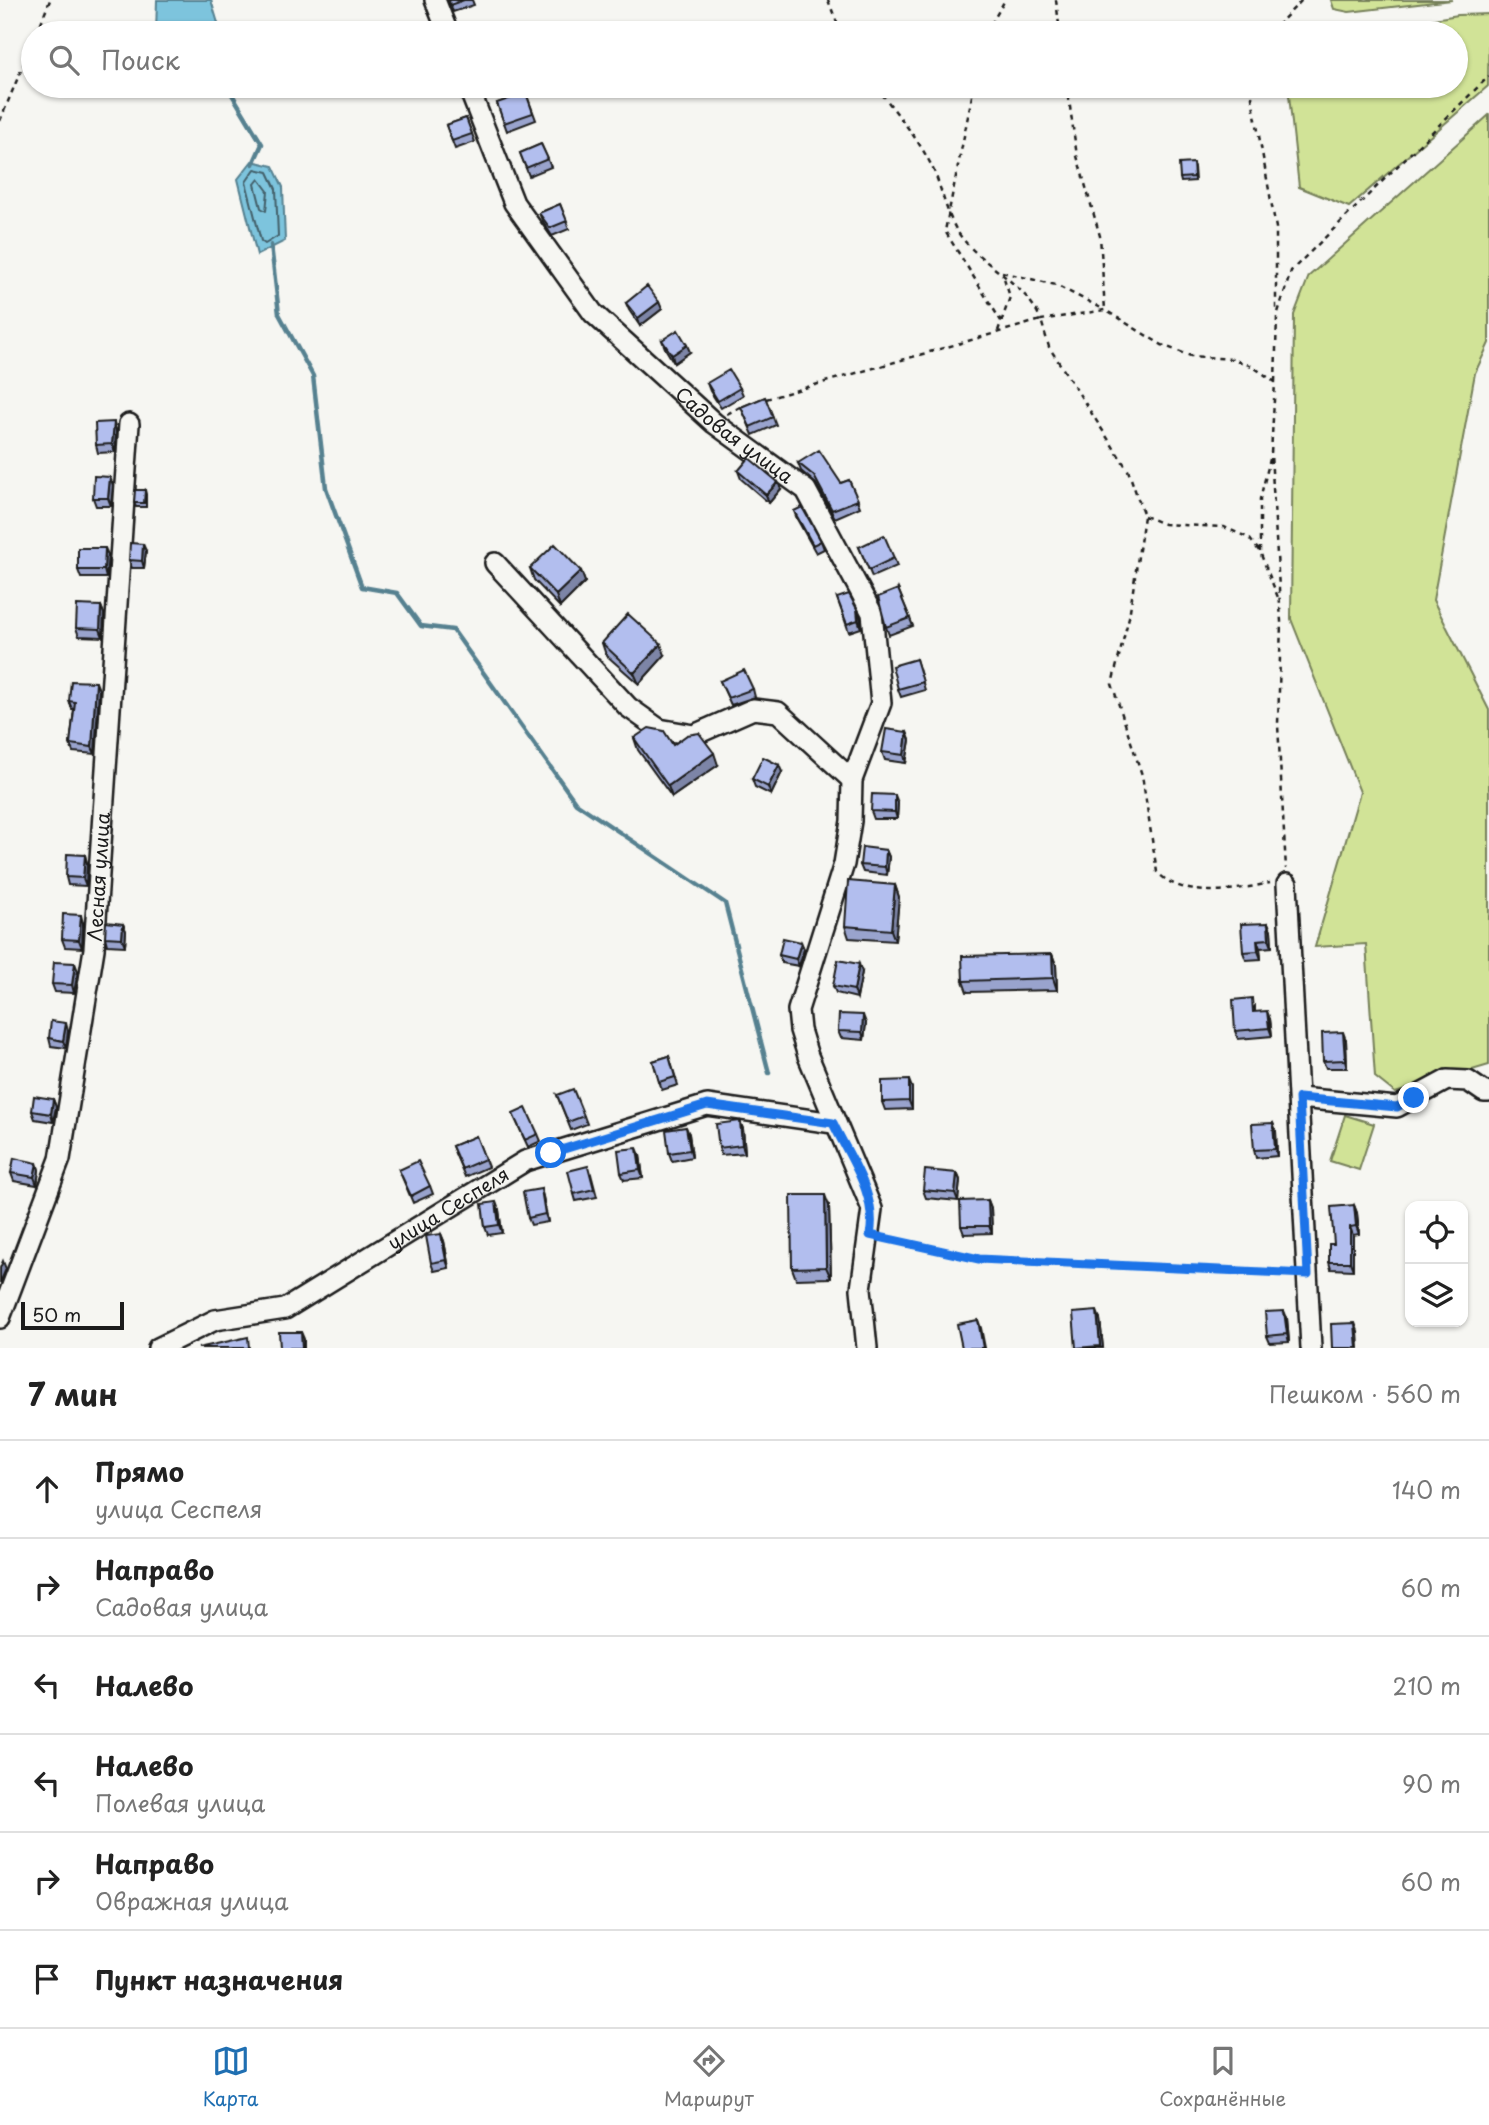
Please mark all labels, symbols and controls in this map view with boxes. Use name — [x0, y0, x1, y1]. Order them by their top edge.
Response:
search box — [21, 21, 1468, 98]
text: Поиск — [101, 40, 180, 79]
icon: search — [45, 41, 83, 79]
street label: Садовая улица — [670, 379, 800, 489]
street label: Лесная улица — [80, 811, 116, 942]
route end — [1398, 1082, 1429, 1113]
route start — [535, 1137, 566, 1168]
street label: улица Сеспеля — [381, 1159, 514, 1256]
map controls — [1405, 1201, 1468, 1327]
button: locate — [1405, 1201, 1468, 1264]
button: layers — [1405, 1264, 1468, 1327]
scale bar — [21, 1299, 124, 1331]
text: 50 m — [32, 1300, 81, 1328]
text: 7 мин — [28, 1371, 118, 1416]
text: Пешком · 560 m — [1269, 1376, 1461, 1411]
text: Прямо — [95, 1452, 184, 1491]
icon: ahead — [28, 1470, 66, 1508]
text: 140 m — [1392, 1472, 1461, 1507]
text: улица Сеспеля — [95, 1491, 262, 1526]
text: Направо — [95, 1550, 214, 1589]
icon: right — [28, 1568, 66, 1606]
text: 60 m — [1401, 1570, 1461, 1605]
text: Садовая улица — [95, 1589, 268, 1624]
icon: left — [28, 1666, 66, 1704]
text: Налево — [95, 1666, 193, 1705]
text: 210 m — [1393, 1668, 1461, 1703]
text: Налево — [95, 1746, 193, 1785]
icon: left — [28, 1764, 66, 1802]
text: 90 m — [1402, 1766, 1461, 1801]
text: Полевая улица — [95, 1785, 265, 1820]
text: Направо — [95, 1844, 214, 1883]
icon: right — [28, 1862, 66, 1900]
text: 60 m — [1401, 1864, 1461, 1899]
text: Овражная улица — [95, 1883, 288, 1918]
icon: arrive — [28, 1960, 66, 1998]
text: Пункт назначения — [95, 1960, 343, 1999]
tab: Карта — [203, 2042, 259, 2112]
tab: Маршрут — [664, 2042, 754, 2112]
tab: Сохранённые — [1159, 2042, 1286, 2112]

